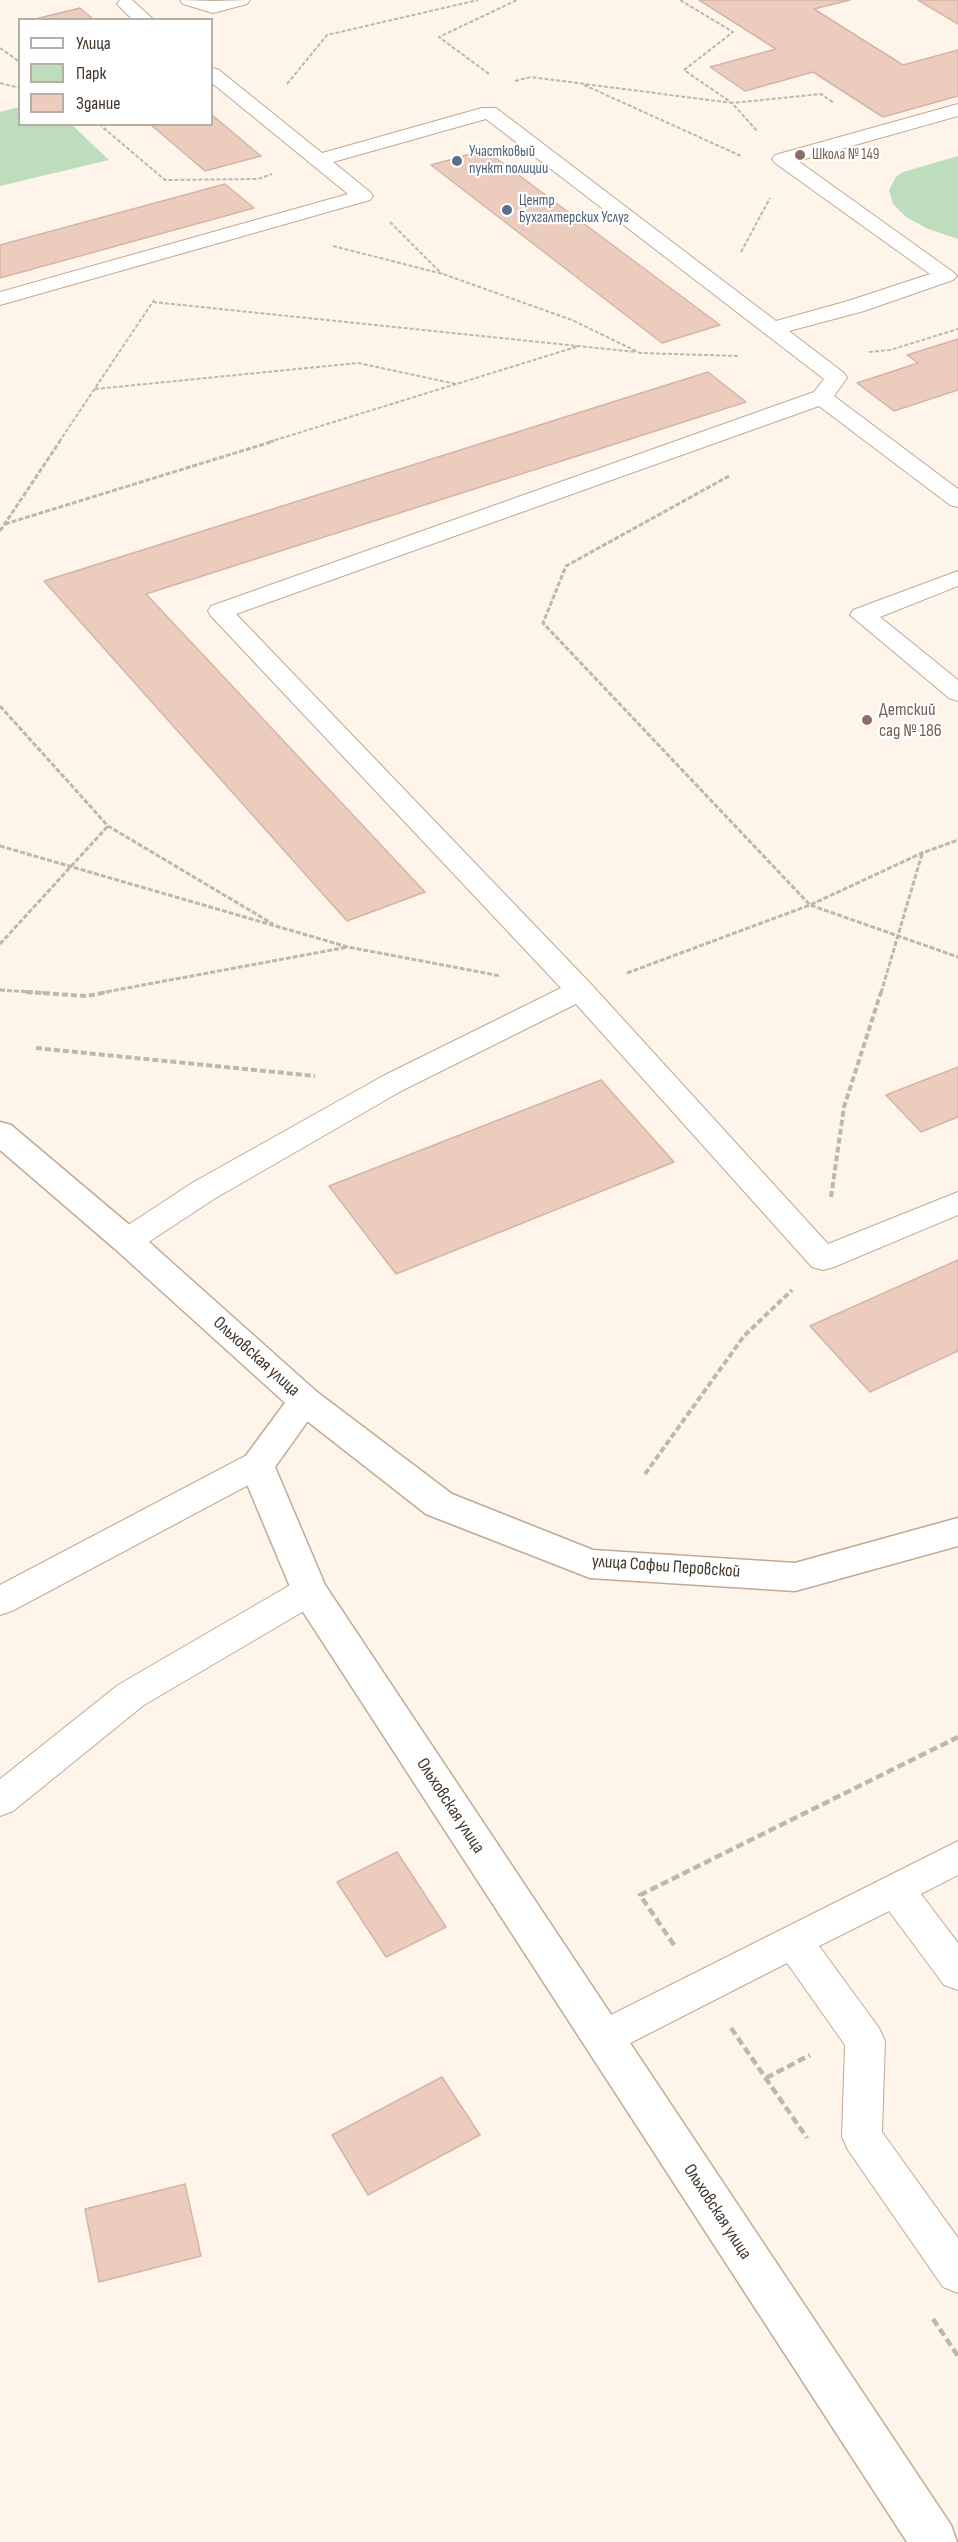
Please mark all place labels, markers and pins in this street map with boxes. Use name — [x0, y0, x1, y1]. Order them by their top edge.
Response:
place label: Участковый пункт полиции — [469, 143, 548, 178]
place label: Школа № 149 — [812, 146, 879, 164]
marker: Школа № 149 — [793, 148, 807, 162]
marker: Участковый пункт полиции — [450, 154, 464, 168]
place label: Центр Бухгалтерских Услуг — [519, 192, 629, 227]
marker: Центр Бухгалтерских Услуг — [500, 203, 514, 217]
place label: Детский сад № 186 — [879, 699, 942, 742]
marker: Детский сад № 186 — [860, 713, 874, 727]

